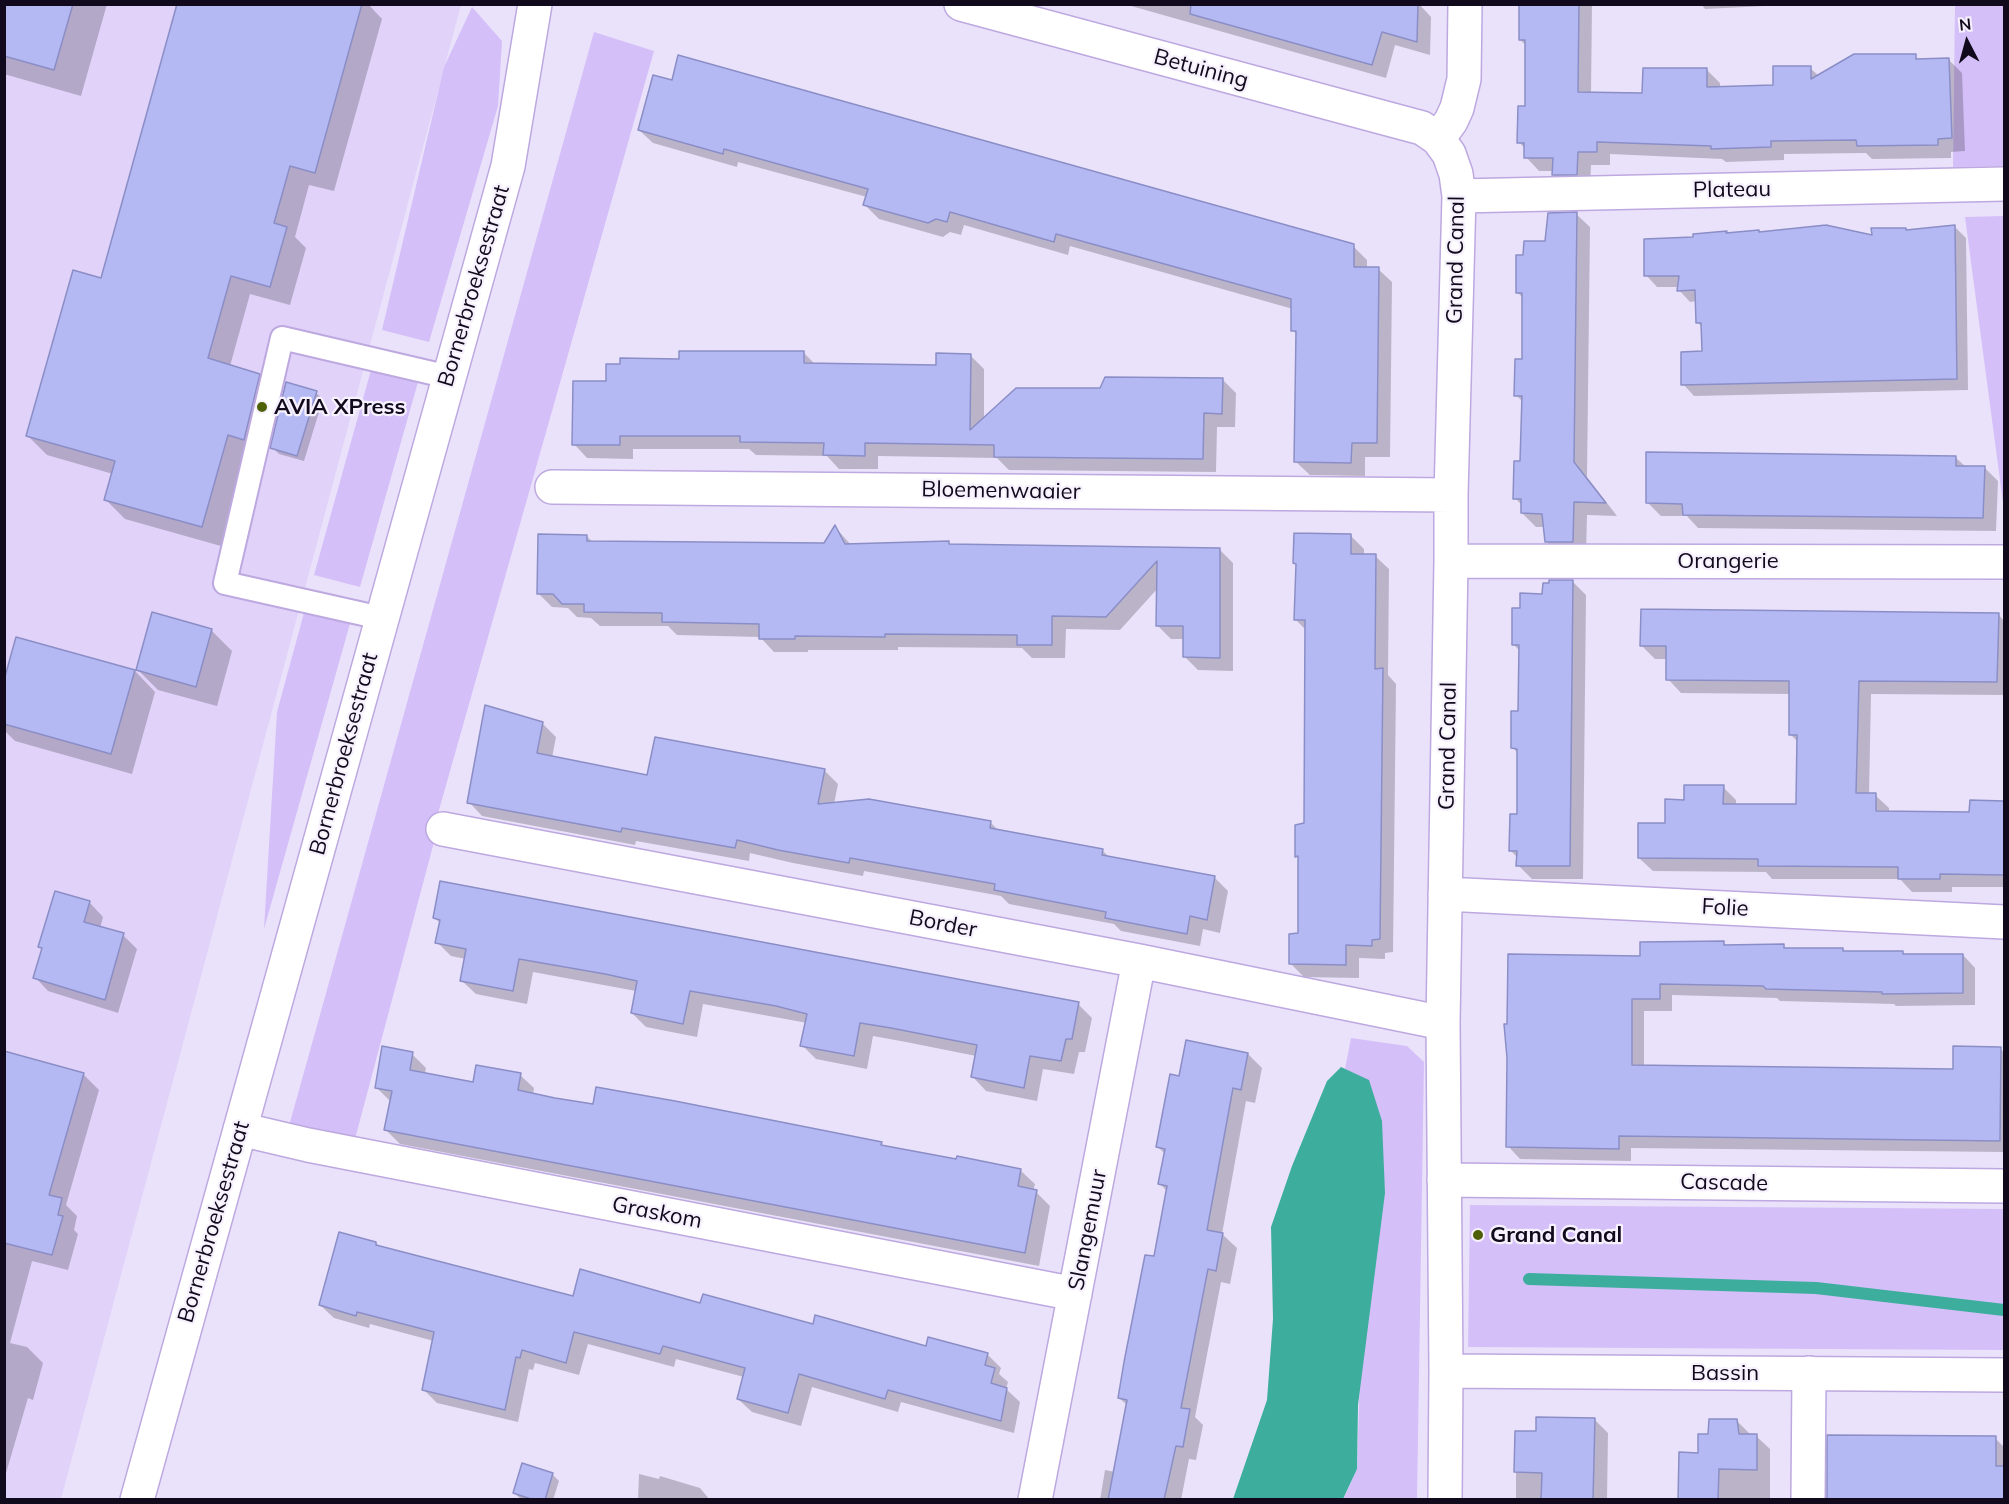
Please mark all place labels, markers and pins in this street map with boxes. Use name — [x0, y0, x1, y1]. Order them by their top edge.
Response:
place label: AVIA XPress — [274, 394, 406, 420]
marker: AVIA XPress — [255, 400, 269, 414]
place label: Grand Canal — [1490, 1222, 1622, 1248]
marker: Grand Canal — [1471, 1228, 1485, 1242]

